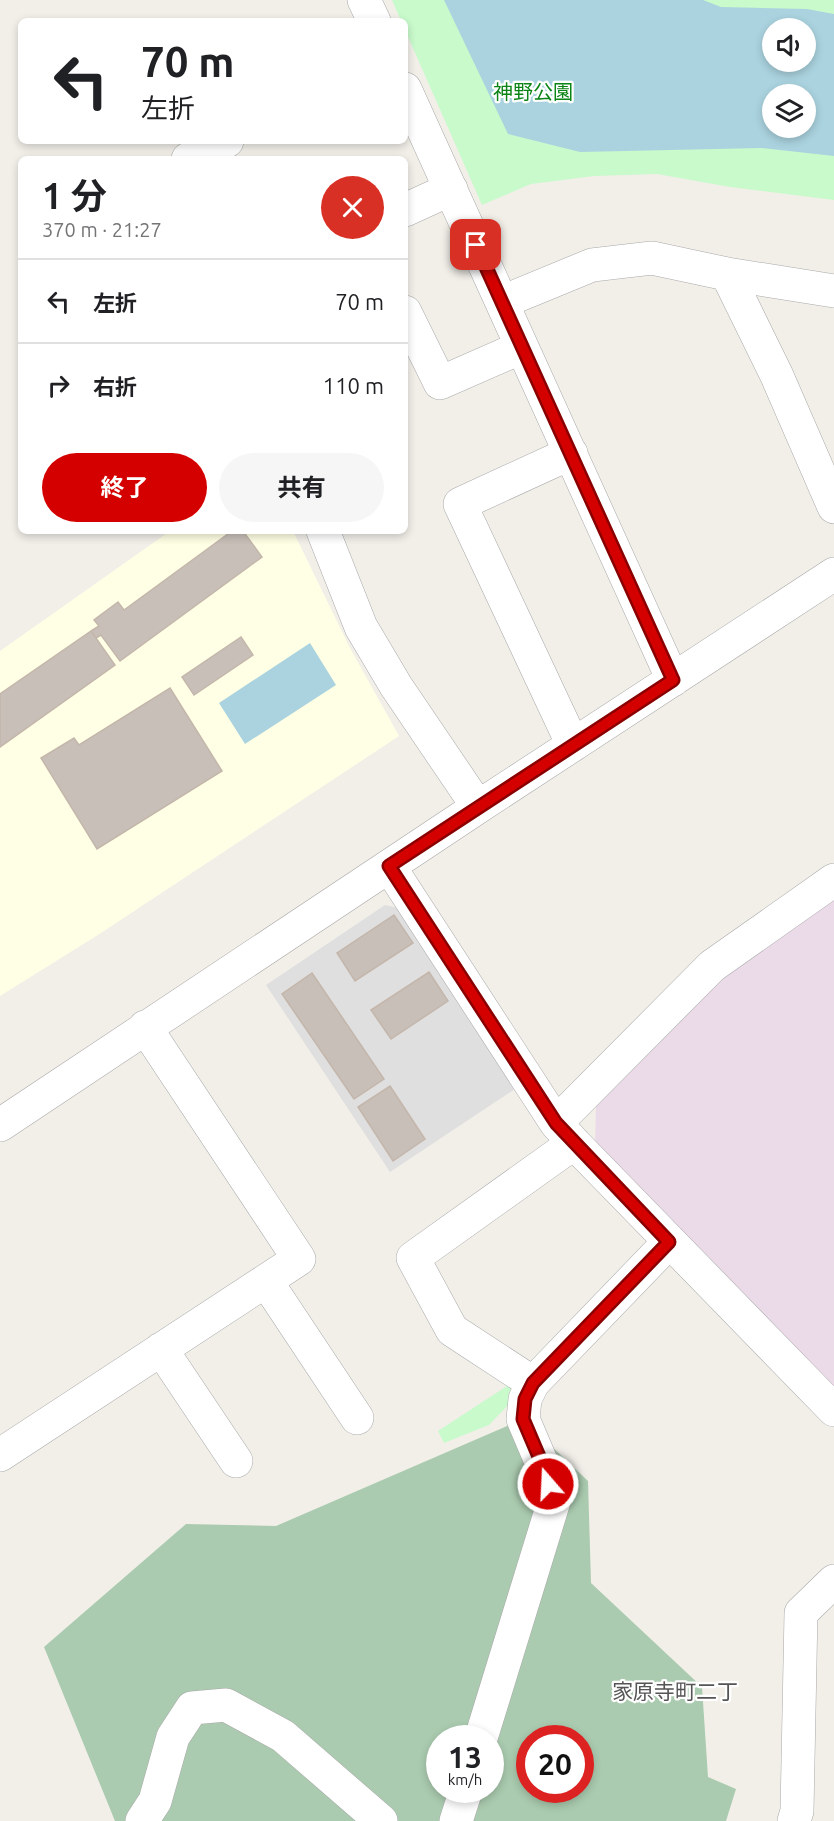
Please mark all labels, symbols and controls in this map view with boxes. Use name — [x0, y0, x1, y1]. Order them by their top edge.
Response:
map controls — [762, 18, 816, 138]
button: sound — [762, 18, 816, 72]
text: 70 m — [141, 38, 235, 85]
icon: left — [42, 42, 120, 120]
park label: 神野公園 — [493, 80, 573, 103]
button: layers — [762, 84, 816, 138]
text: 左折 — [141, 93, 195, 123]
text: 1 分 — [42, 175, 107, 216]
button: close — [321, 176, 384, 239]
text: 370 m · 21:27 — [42, 218, 162, 241]
pin — [450, 219, 501, 270]
icon: arrive — [459, 228, 492, 261]
icon: left — [42, 285, 75, 318]
text: 70 m — [335, 289, 384, 314]
text: 左折 — [93, 290, 137, 315]
icon: right — [42, 369, 75, 402]
text: 110 m — [323, 373, 384, 398]
text: 右折 — [93, 374, 137, 399]
button: 終了 — [42, 453, 207, 522]
button: 共有 — [219, 453, 384, 522]
position arrow — [516, 1452, 580, 1516]
district label: 家原寺町二丁 — [612, 1679, 738, 1703]
speed limit sign: 20 — [516, 1725, 594, 1803]
text: 13 — [448, 1740, 482, 1774]
text: km/h — [448, 1771, 482, 1788]

